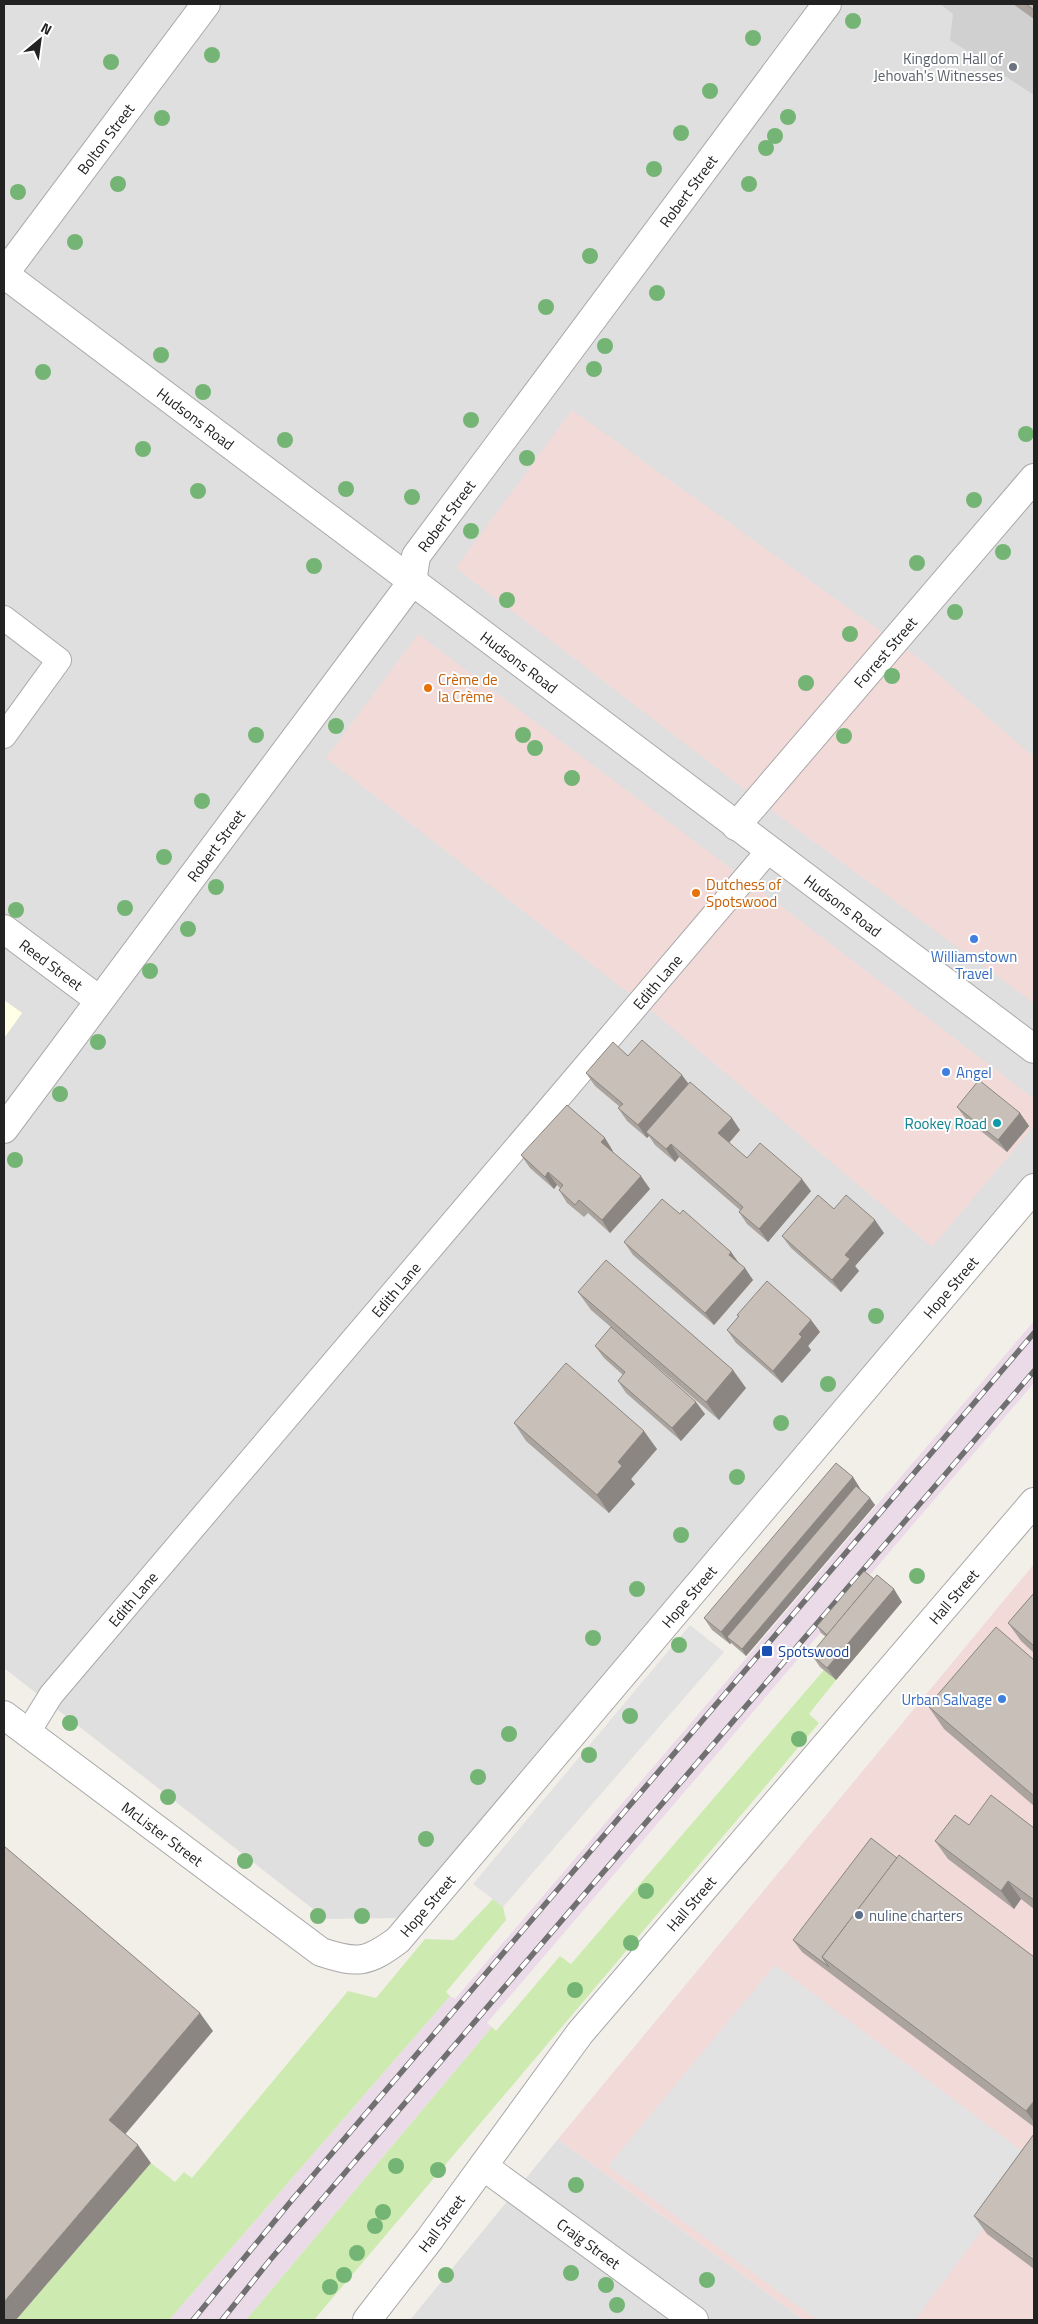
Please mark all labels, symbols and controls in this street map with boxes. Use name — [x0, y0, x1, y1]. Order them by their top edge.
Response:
north arrow — [15, 15, 65, 65]
text: N — [37, 17, 56, 40]
place label: Kingdom Hall of Jehovah's Witnesses — [874, 47, 1003, 87]
marker: Kingdom Hall of Jehovah's Witnesses — [1007, 61, 1019, 73]
street label: Bolton Street — [71, 98, 140, 179]
street label: Robert Street — [653, 149, 723, 232]
street label: Hudsons Road — [152, 382, 239, 455]
street label: Robert Street — [411, 474, 481, 557]
street label: Forrest Street — [848, 611, 923, 693]
street label: Hudsons Road — [476, 625, 563, 699]
place label: Crème de la Crème — [438, 668, 498, 708]
marker: Crème de la Crème — [422, 682, 434, 694]
street label: Robert Street — [181, 804, 251, 886]
street label: Hudsons Road — [799, 869, 887, 942]
place label: Dutchess of Spotswood — [706, 873, 781, 913]
marker: Dutchess of Spotswood — [690, 887, 702, 899]
street label: Reed Street — [15, 933, 88, 996]
marker: Williamstown Travel — [968, 933, 980, 945]
place label: Williamstown Travel — [931, 945, 1017, 985]
street label: Edith Lane — [627, 949, 687, 1014]
place label: Angel — [956, 1061, 992, 1084]
marker: Angel — [940, 1066, 952, 1078]
place label: Rookey Road — [905, 1112, 987, 1135]
marker: Rookey Road — [991, 1117, 1003, 1129]
street label: Hope Street — [917, 1250, 984, 1323]
street label: Edith Lane — [365, 1257, 426, 1322]
street label: Hope Street — [656, 1560, 722, 1633]
street label: Hall Street — [923, 1563, 984, 1629]
street label: Edith Lane — [102, 1566, 163, 1632]
place label: Spotswood — [778, 1640, 849, 1663]
marker: Spotswood — [760, 1644, 774, 1658]
place label: Urban Salvage — [901, 1688, 992, 1711]
marker: Urban Salvage — [996, 1693, 1008, 1705]
street label: McLister Street — [117, 1795, 209, 1872]
street label: Hope Street — [394, 1869, 461, 1942]
street label: Hall Street — [660, 1870, 722, 1936]
place label: nuline charters — [869, 1904, 963, 1927]
marker: nuline charters — [853, 1909, 865, 1921]
street label: Hall Street — [412, 2189, 471, 2257]
street label: Craig Street — [552, 2212, 626, 2275]

